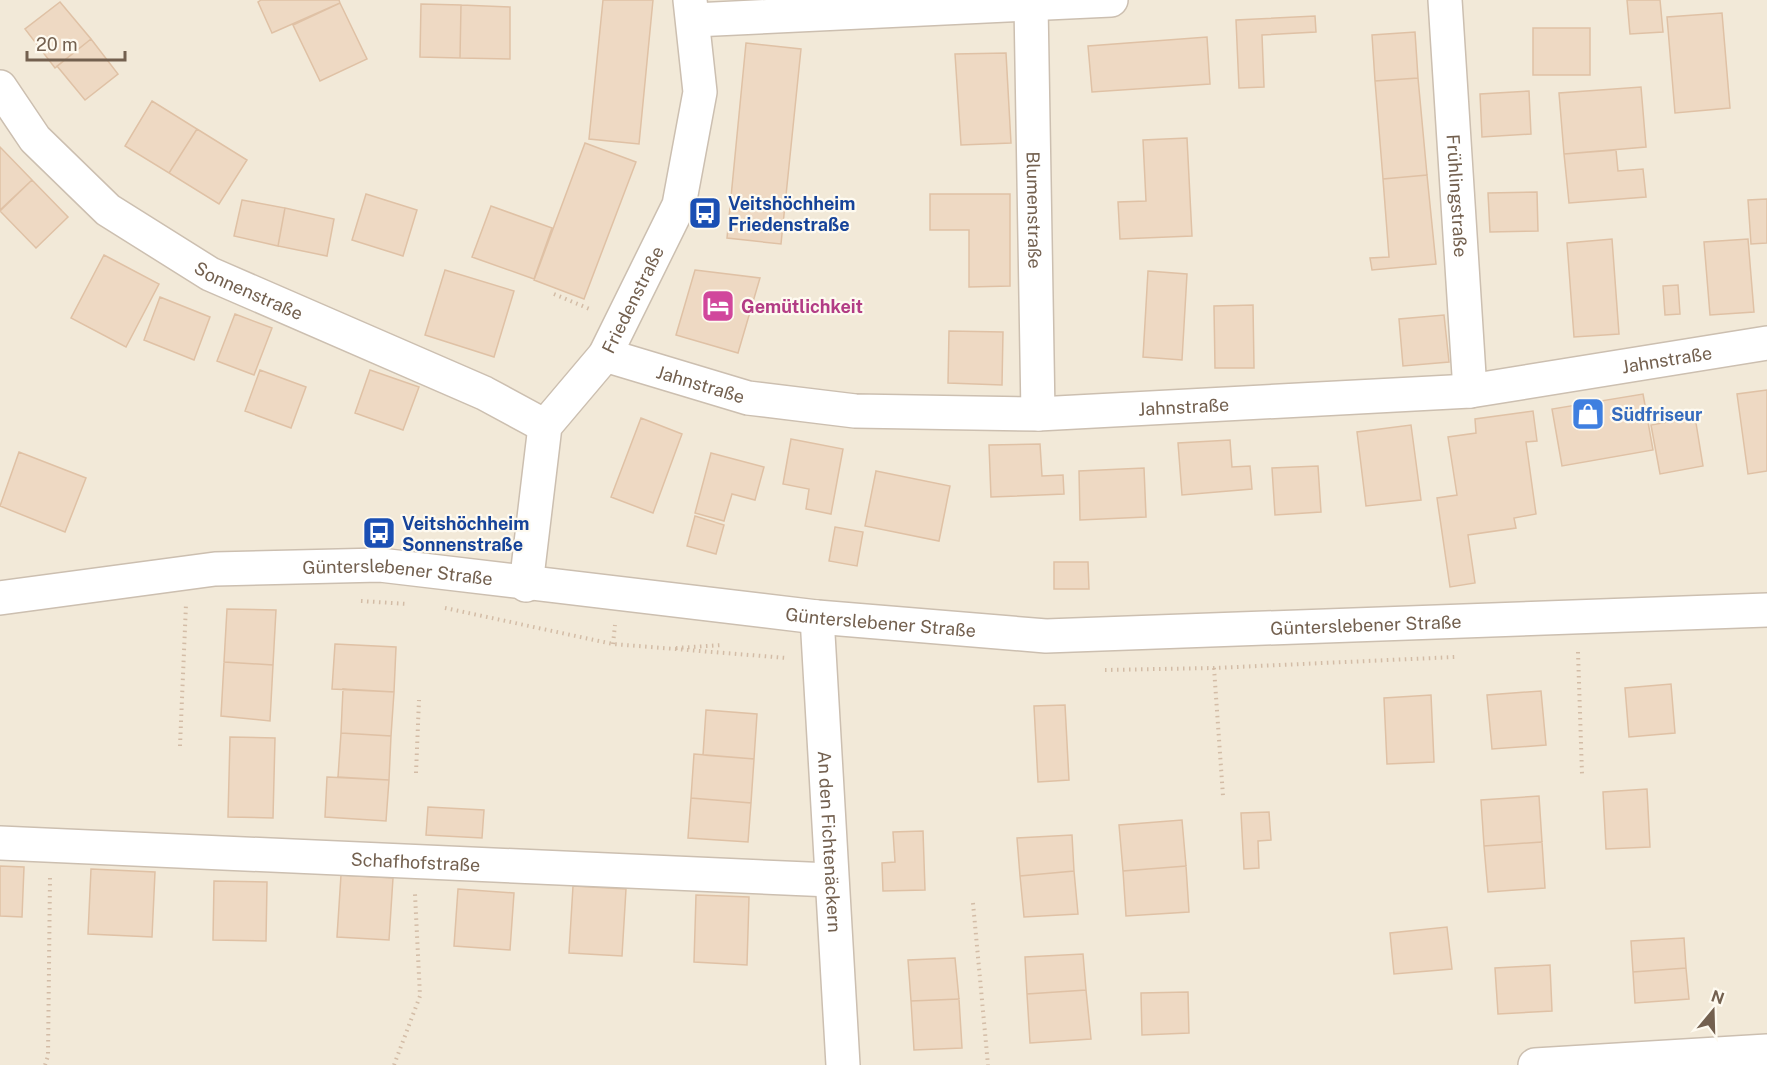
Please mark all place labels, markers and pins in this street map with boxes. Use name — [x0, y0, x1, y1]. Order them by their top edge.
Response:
place label: Veitshöchheim Friedenstraße — [728, 193, 855, 235]
bus stop icon: Veitshöchheim Friedenstraße — [687, 195, 723, 231]
hotel icon: Gemütlichkeit — [700, 288, 736, 324]
place label: Gemütlichkeit — [741, 296, 863, 317]
shop icon: Südfriseur — [1570, 396, 1606, 432]
place label: Südfriseur — [1611, 404, 1703, 425]
place label: Veitshöchheim Sonnenstraße — [402, 513, 529, 555]
bus stop icon: Veitshöchheim Sonnenstraße — [361, 515, 397, 551]

